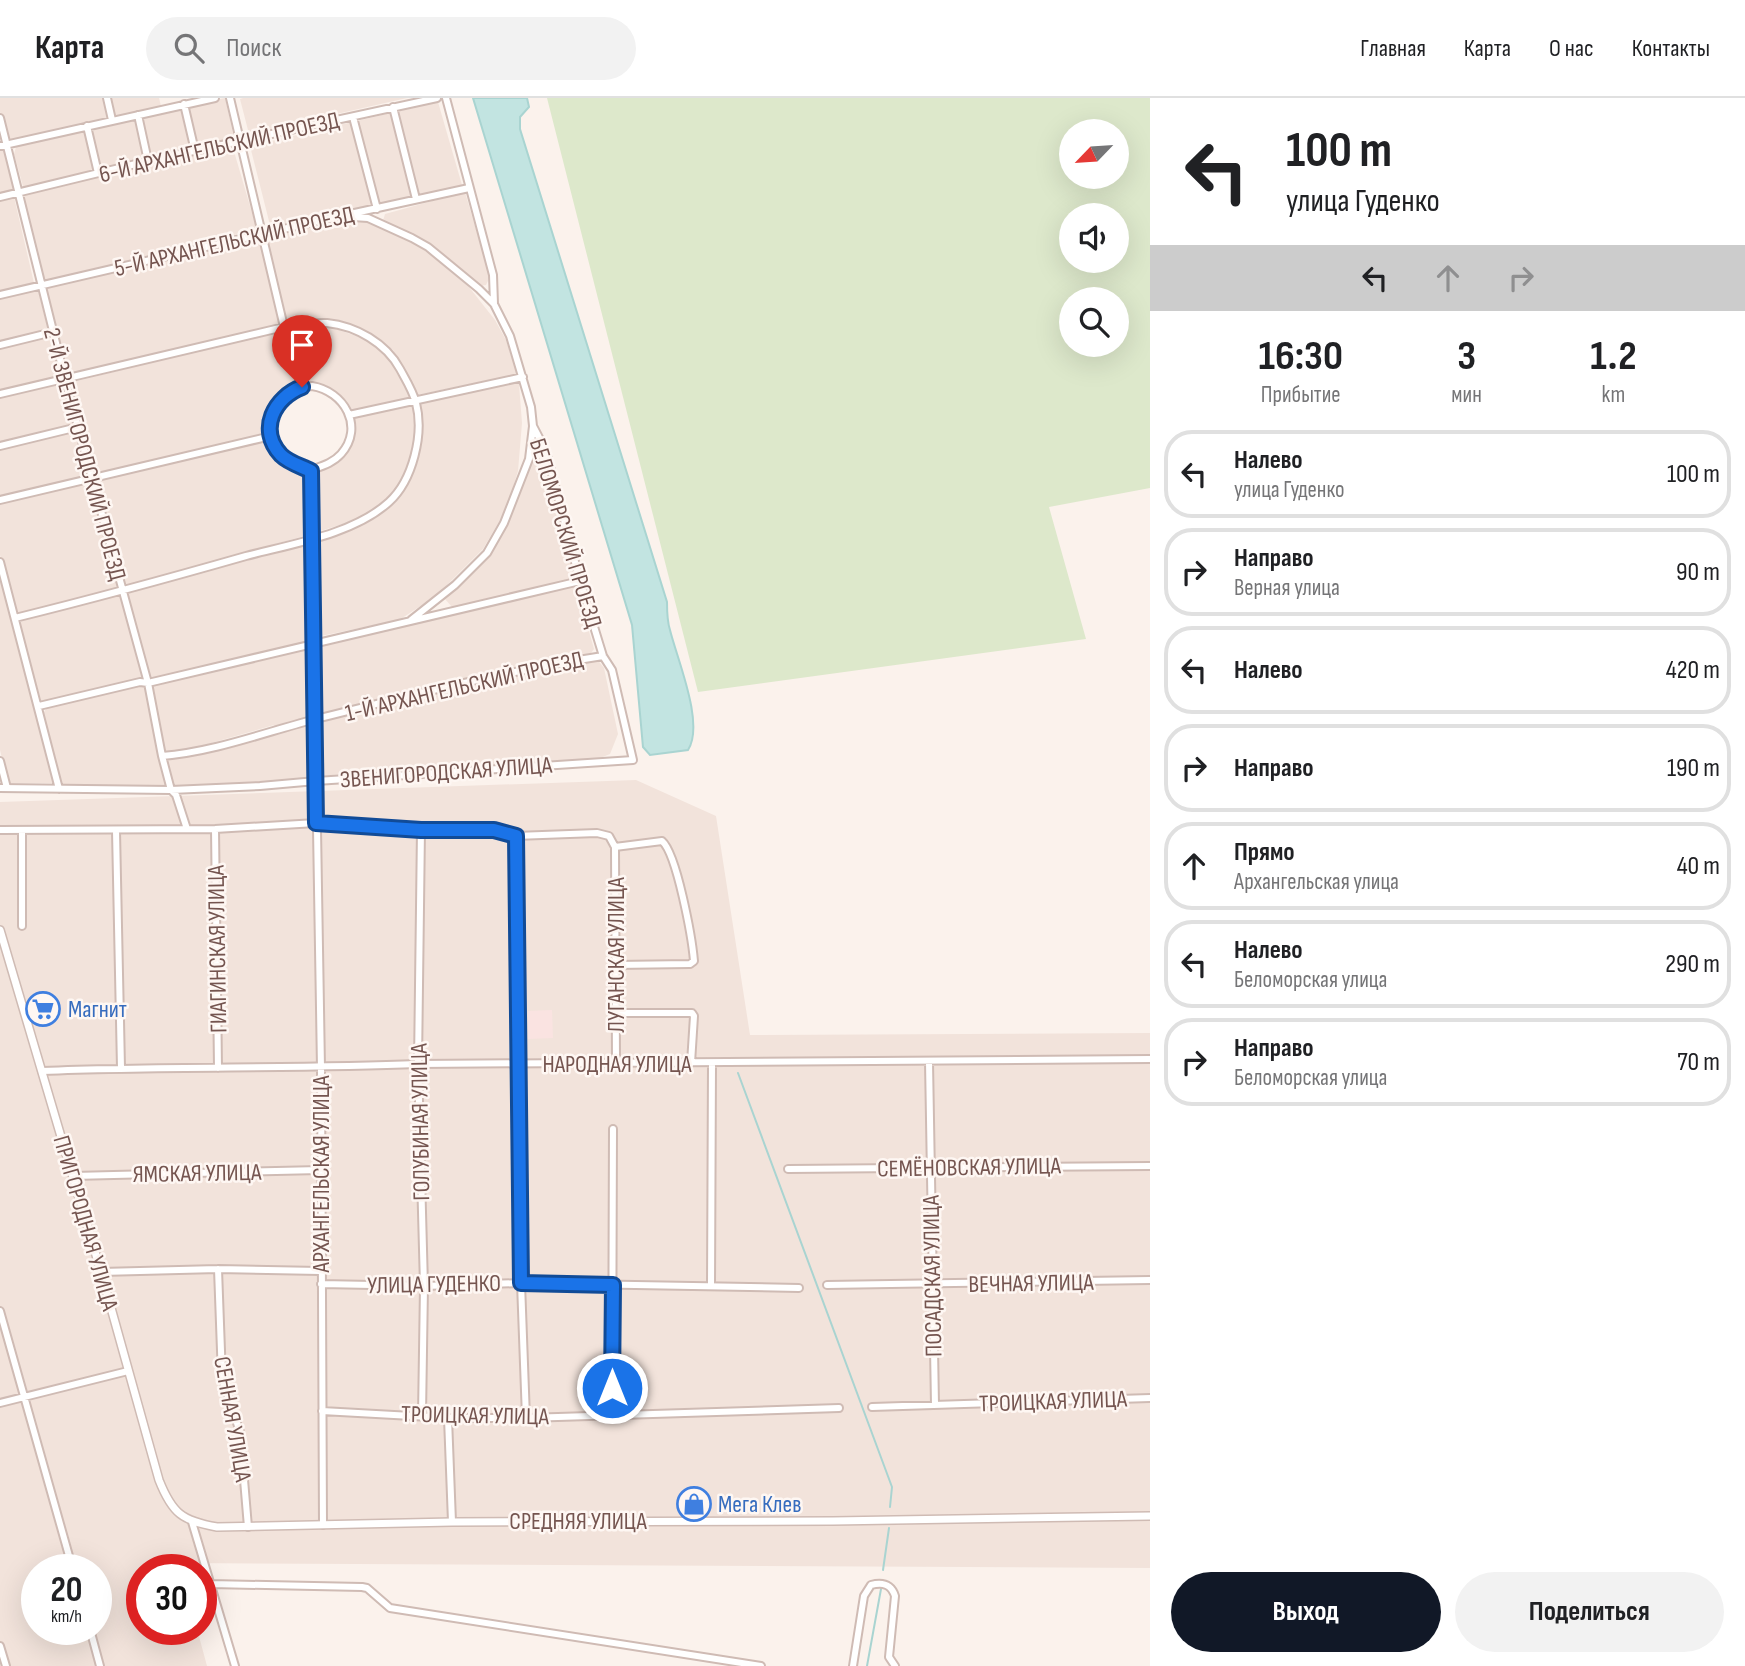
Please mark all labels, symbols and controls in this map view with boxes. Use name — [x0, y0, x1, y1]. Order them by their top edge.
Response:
search box — [146, 17, 636, 80]
text: Карта — [35, 28, 104, 68]
icon: search — [170, 29, 208, 67]
text: Поиск — [226, 33, 281, 64]
text: Главная — [1360, 34, 1426, 63]
text: Карта — [1464, 34, 1511, 63]
text: О нас — [1549, 34, 1594, 63]
text: Контакты — [1632, 34, 1710, 63]
street label: 6-Й АРХАНГЕЛЬСКИЙ ПРОЕЗД — [96, 106, 342, 189]
north arrow — [1059, 119, 1129, 189]
map controls — [1059, 119, 1129, 357]
text: 100 m — [1286, 122, 1392, 181]
icon: left — [1171, 126, 1262, 217]
text: улица Гуденко — [1286, 182, 1440, 221]
street label: 5-Й АРХАНГЕЛЬСКИЙ ПРОЕЗД — [112, 200, 357, 283]
button: sound — [1059, 203, 1129, 273]
icon: left — [1356, 259, 1394, 297]
icon: ahead — [1429, 259, 1467, 297]
icon: right — [1502, 259, 1540, 297]
button: search — [1059, 287, 1129, 357]
pin — [272, 315, 332, 387]
street label: 2-Й ЗВЕНИГОРОДСКИЙ ПРОЕЗД — [37, 325, 132, 584]
icon: arrive — [283, 326, 321, 364]
text: 16:30 — [1258, 331, 1343, 382]
text: 3 — [1457, 331, 1476, 382]
text: 1.2 — [1590, 331, 1637, 382]
text: Прибытие — [1261, 381, 1341, 409]
text: мин — [1451, 381, 1482, 409]
text: km — [1602, 381, 1625, 409]
street label: БЕЛОМОРСКИЙ ПРОЕЗД — [523, 435, 608, 632]
text: Налево — [1234, 445, 1303, 476]
icon: left — [1175, 455, 1213, 493]
text: 100 m — [1667, 459, 1720, 490]
text: улица Гуденко — [1234, 476, 1344, 504]
text: Направо — [1234, 543, 1313, 574]
icon: right — [1175, 553, 1213, 591]
text: 90 m — [1676, 557, 1720, 588]
text: Верная улица — [1234, 574, 1340, 602]
street label: 1-Й АРХАНГЕЛЬСКИЙ ПРОЕЗД — [342, 645, 586, 728]
icon: left — [1175, 651, 1213, 689]
text: Налево — [1234, 655, 1303, 686]
text: 420 m — [1666, 655, 1720, 686]
icon: right — [1175, 749, 1213, 787]
street label: ЗВЕНИГОРОДСКАЯ УЛИЦА — [339, 751, 554, 794]
text: Направо — [1234, 753, 1313, 784]
text: 190 m — [1667, 753, 1720, 784]
text: Прямо — [1234, 837, 1295, 868]
icon: ahead — [1175, 847, 1213, 885]
text: 40 m — [1677, 851, 1720, 882]
street label: ГИАГИНСКАЯ УЛИЦА — [202, 864, 233, 1033]
text: Архангельская улица — [1234, 868, 1399, 896]
street label: ЛУГАНСКАЯ УЛИЦА — [602, 876, 631, 1033]
text: Налево — [1234, 935, 1303, 966]
icon: left — [1175, 945, 1213, 983]
text: 290 m — [1665, 949, 1720, 980]
text: Беломорская улица — [1234, 966, 1387, 994]
supermarket icon: Магнит — [24, 990, 62, 1028]
place label: Магнит — [68, 995, 127, 1024]
text: Направо — [1234, 1033, 1313, 1064]
street label: ГОЛУБИНАЯ УЛИЦА — [405, 1042, 436, 1201]
icon: right — [1175, 1043, 1213, 1081]
text: 70 m — [1677, 1047, 1720, 1078]
street label: НАРОДНАЯ УЛИЦА — [543, 1050, 692, 1079]
text: Беломорская улица — [1234, 1064, 1387, 1092]
street label: АРХАНГЕЛЬСКАЯ УЛИЦА — [307, 1075, 336, 1274]
street label: ПРИГОРОДНАЯ УЛИЦА — [47, 1132, 125, 1315]
street label: СЕМЁНОВСКАЯ УЛИЦА — [877, 1151, 1062, 1184]
street label: ЯМСКАЯ УЛИЦА — [132, 1158, 262, 1189]
street label: ПОСАДСКАЯ УЛИЦА — [917, 1194, 948, 1357]
street label: ВЕЧНАЯ УЛИЦА — [968, 1268, 1095, 1299]
street label: УЛИЦА ГУДЕНКО — [367, 1269, 501, 1300]
position arrow — [575, 1351, 649, 1425]
street label: СЕННАЯ УЛИЦА — [207, 1354, 258, 1485]
street label: ТРОИЦКАЯ УЛИЦА — [979, 1384, 1128, 1419]
street label: ТРОИЦКАЯ УЛИЦА — [401, 1400, 550, 1431]
shop icon: Мега Клев — [675, 1485, 713, 1523]
place label: Мега Клев — [718, 1490, 801, 1519]
street label: СРЕДНЯЯ УЛИЦА — [509, 1507, 647, 1536]
speed limit sign: 30 — [126, 1554, 217, 1645]
text: 20 — [51, 1569, 83, 1612]
button: Выход — [1171, 1572, 1441, 1652]
button: Поделиться — [1455, 1572, 1724, 1652]
text: km/h — [51, 1606, 82, 1627]

